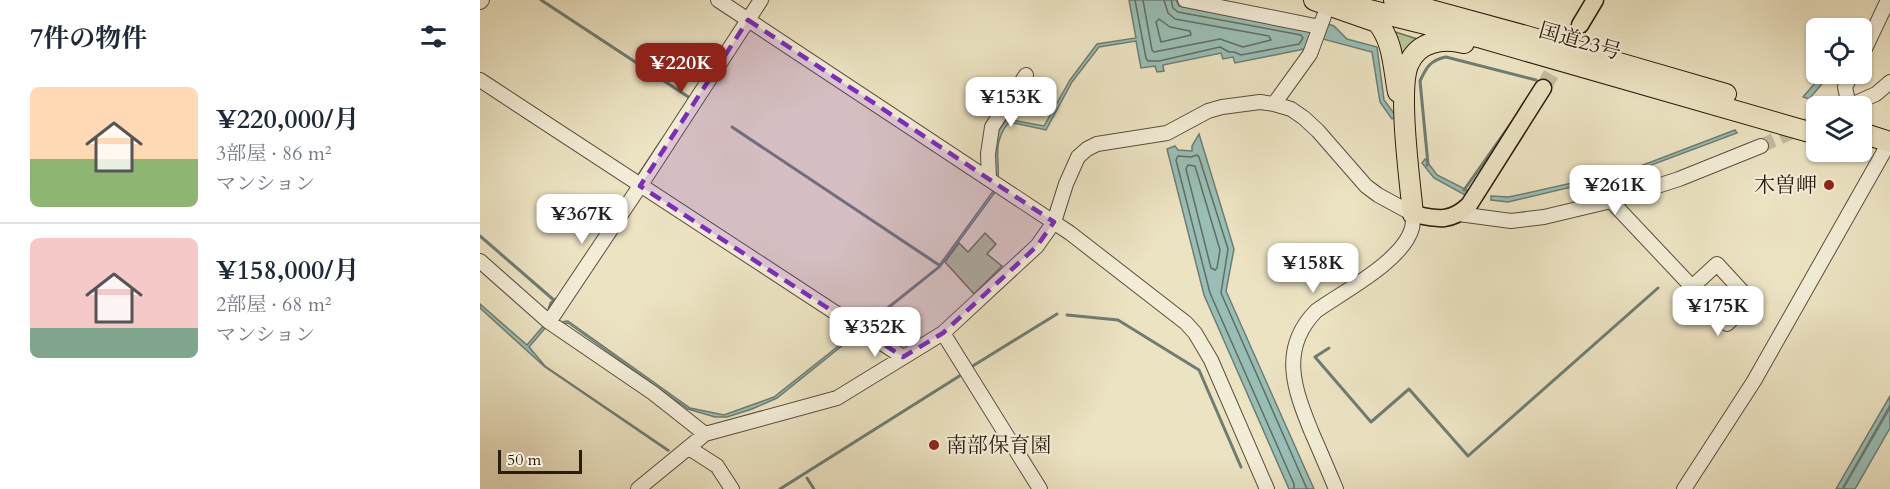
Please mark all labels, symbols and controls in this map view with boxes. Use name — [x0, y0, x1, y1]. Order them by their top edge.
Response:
street label: 国道23号 — [1535, 16, 1624, 67]
map controls — [1806, 18, 1872, 162]
button: locate — [1806, 18, 1872, 84]
icon: filters — [417, 20, 450, 53]
text: 7件の物件 — [30, 21, 147, 56]
pin: ¥220K — [639, 43, 723, 94]
text: ¥220K — [650, 49, 712, 76]
pin: ¥153K — [969, 77, 1053, 128]
text: ¥153K — [980, 83, 1042, 110]
button: layers — [1806, 96, 1872, 162]
text: ¥220,000/月 — [216, 102, 359, 137]
icon: home — [78, 111, 150, 183]
text: 3部屋 · 86 m² — [216, 140, 332, 167]
pin: ¥261K — [1573, 165, 1657, 216]
text: マンション — [216, 170, 315, 197]
text: ¥261K — [1584, 171, 1646, 198]
place label: 木曽岬 — [1754, 171, 1817, 200]
marker: 木曽岬 — [1822, 178, 1836, 192]
pin: ¥367K — [540, 194, 624, 245]
text: ¥367K — [551, 200, 613, 227]
pin: ¥158K — [1271, 243, 1355, 294]
text: ¥158K — [1282, 249, 1344, 276]
text: ¥158,000/月 — [216, 253, 359, 288]
icon: home — [78, 262, 150, 334]
pin: ¥175K — [1676, 286, 1760, 337]
text: 2部屋 · 68 m² — [216, 291, 332, 318]
text: ¥175K — [1687, 292, 1749, 319]
pin: ¥352K — [833, 307, 917, 358]
text: ¥352K — [844, 313, 906, 340]
text: マンション — [216, 321, 315, 348]
place label: 南部保育園 — [946, 431, 1051, 460]
marker: 南部保育園 — [927, 438, 941, 452]
scale bar — [498, 447, 582, 474]
text: 50 m — [507, 449, 541, 471]

